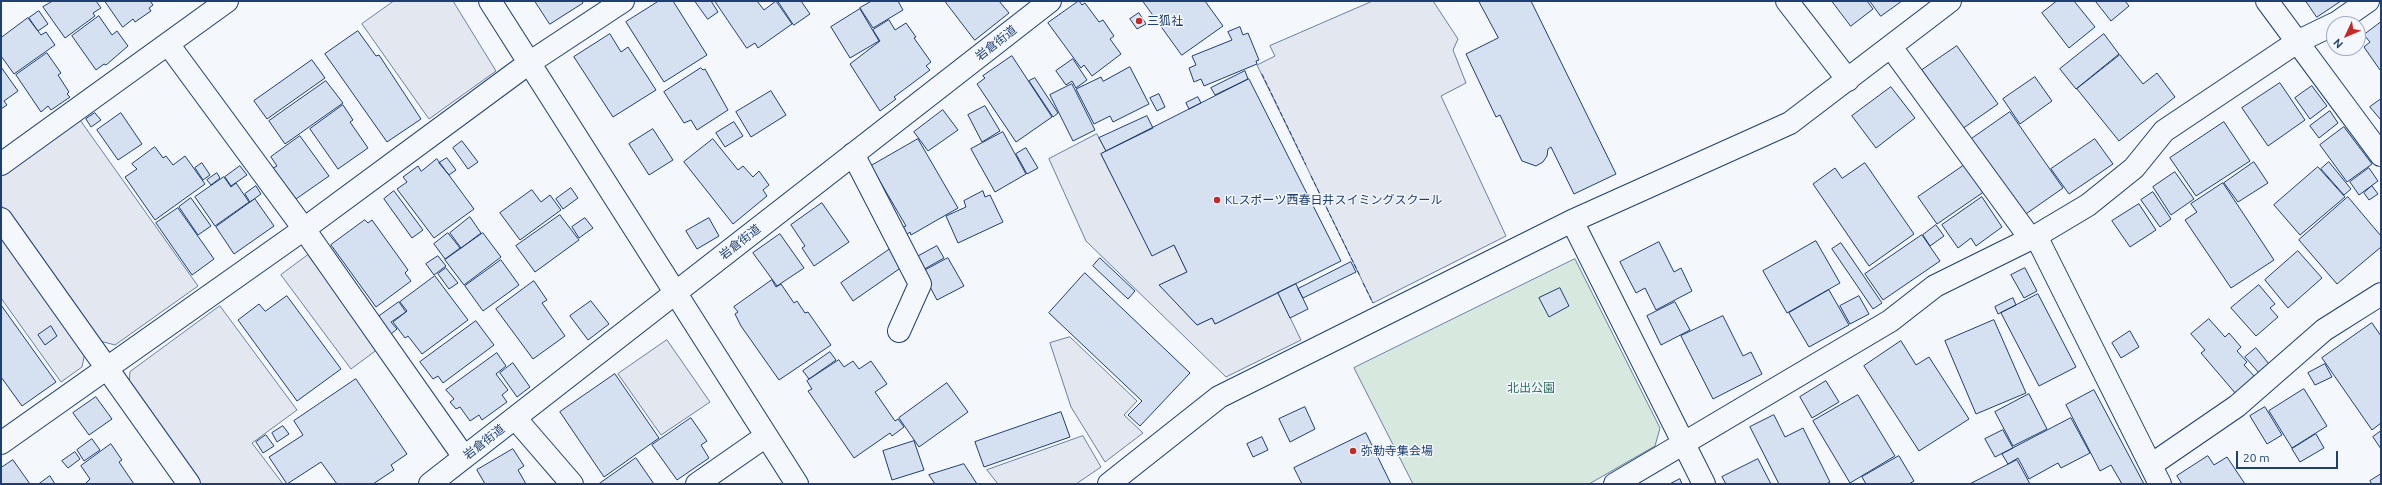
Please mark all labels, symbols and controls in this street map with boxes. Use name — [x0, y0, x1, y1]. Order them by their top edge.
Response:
place label: 三狐社 — [1147, 14, 1183, 28]
marker: 三狐社 — [1134, 16, 1144, 26]
north arrow — [2326, 16, 2366, 56]
street label: 岩倉街道 — [973, 23, 1019, 63]
text: N — [2331, 37, 2345, 51]
place label: KLスポーツ西春日井スイミングスクール — [1225, 193, 1442, 207]
marker: KLスポーツ西春日井スイミングスクール — [1212, 195, 1222, 205]
street label: 岩倉街道 — [717, 222, 763, 262]
park label: 北出公園 — [1507, 381, 1555, 395]
street label: 岩倉街道 — [461, 422, 507, 462]
scale bar — [2238, 443, 2340, 469]
place label: 弥勒寺集会場 — [1361, 444, 1433, 458]
marker: 弥勒寺集会場 — [1348, 446, 1358, 456]
text: 20 m — [2243, 451, 2270, 464]

